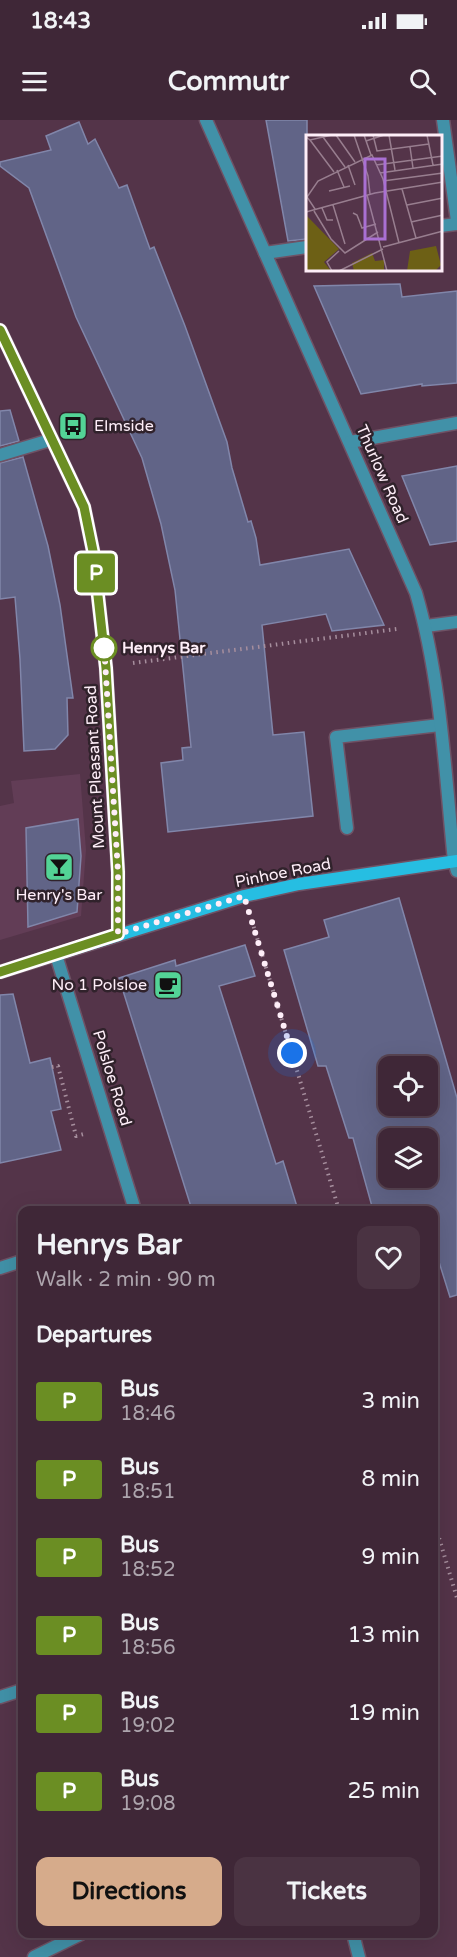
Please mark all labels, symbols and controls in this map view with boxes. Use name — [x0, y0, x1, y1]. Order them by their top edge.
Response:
text: 18:43 — [30, 8, 91, 34]
icon: menu — [18, 65, 51, 98]
text: Commutr — [168, 65, 289, 98]
icon: search — [406, 65, 439, 98]
inset map — [306, 135, 442, 272]
bus stop icon: Elmside — [57, 410, 89, 442]
place label: Elmside — [94, 416, 154, 436]
street label: Thurlow Road — [351, 422, 413, 526]
line badge: P — [76, 554, 116, 592]
text: P — [89, 561, 103, 586]
marker: Henrys Bar — [91, 635, 117, 661]
place label: Henrys Bar — [122, 638, 206, 658]
street label: Mount Pleasant Road — [81, 685, 109, 849]
bar icon: Henry's Bar — [43, 851, 75, 883]
street label: Pinhoe Road — [233, 854, 333, 892]
place label: Henry's Bar — [16, 885, 103, 905]
cafe icon: No 1 Polsloe — [152, 969, 184, 1001]
place label: No 1 Polsloe — [52, 975, 147, 995]
street label: Polsloe Road — [88, 1028, 136, 1128]
your location — [277, 1038, 307, 1068]
map controls — [378, 1056, 438, 1188]
button: locate — [378, 1056, 438, 1116]
button: layers — [378, 1128, 438, 1188]
button: heart — [357, 1226, 420, 1289]
text: Henrys Bar — [36, 1228, 182, 1262]
text: Walk · 2 min · 90 m — [36, 1268, 216, 1292]
text: Departures — [36, 1322, 152, 1348]
text: Bus — [120, 1376, 159, 1402]
text: 3 min — [361, 1388, 420, 1414]
text: P — [62, 1389, 76, 1414]
text: 18:46 — [120, 1402, 175, 1426]
text: Bus — [120, 1454, 159, 1480]
text: 8 min — [361, 1466, 420, 1492]
text: P — [62, 1467, 76, 1492]
text: 18:51 — [120, 1480, 175, 1504]
text: Bus — [120, 1532, 159, 1558]
text: 9 min — [361, 1544, 420, 1570]
text: P — [62, 1545, 76, 1570]
text: 18:52 — [120, 1558, 175, 1582]
text: Bus — [120, 1610, 159, 1636]
text: 13 min — [348, 1622, 420, 1648]
text: P — [62, 1623, 76, 1648]
text: 18:56 — [120, 1636, 175, 1660]
text: Bus — [120, 1688, 159, 1714]
text: 19 min — [348, 1700, 420, 1726]
text: P — [62, 1701, 76, 1726]
text: 19:02 — [120, 1714, 175, 1738]
text: Bus — [120, 1766, 159, 1792]
text: 25 min — [348, 1778, 420, 1804]
text: P — [62, 1779, 76, 1804]
text: 19:08 — [120, 1792, 175, 1816]
button: Directions — [36, 1857, 222, 1926]
button: Tickets — [234, 1857, 420, 1926]

